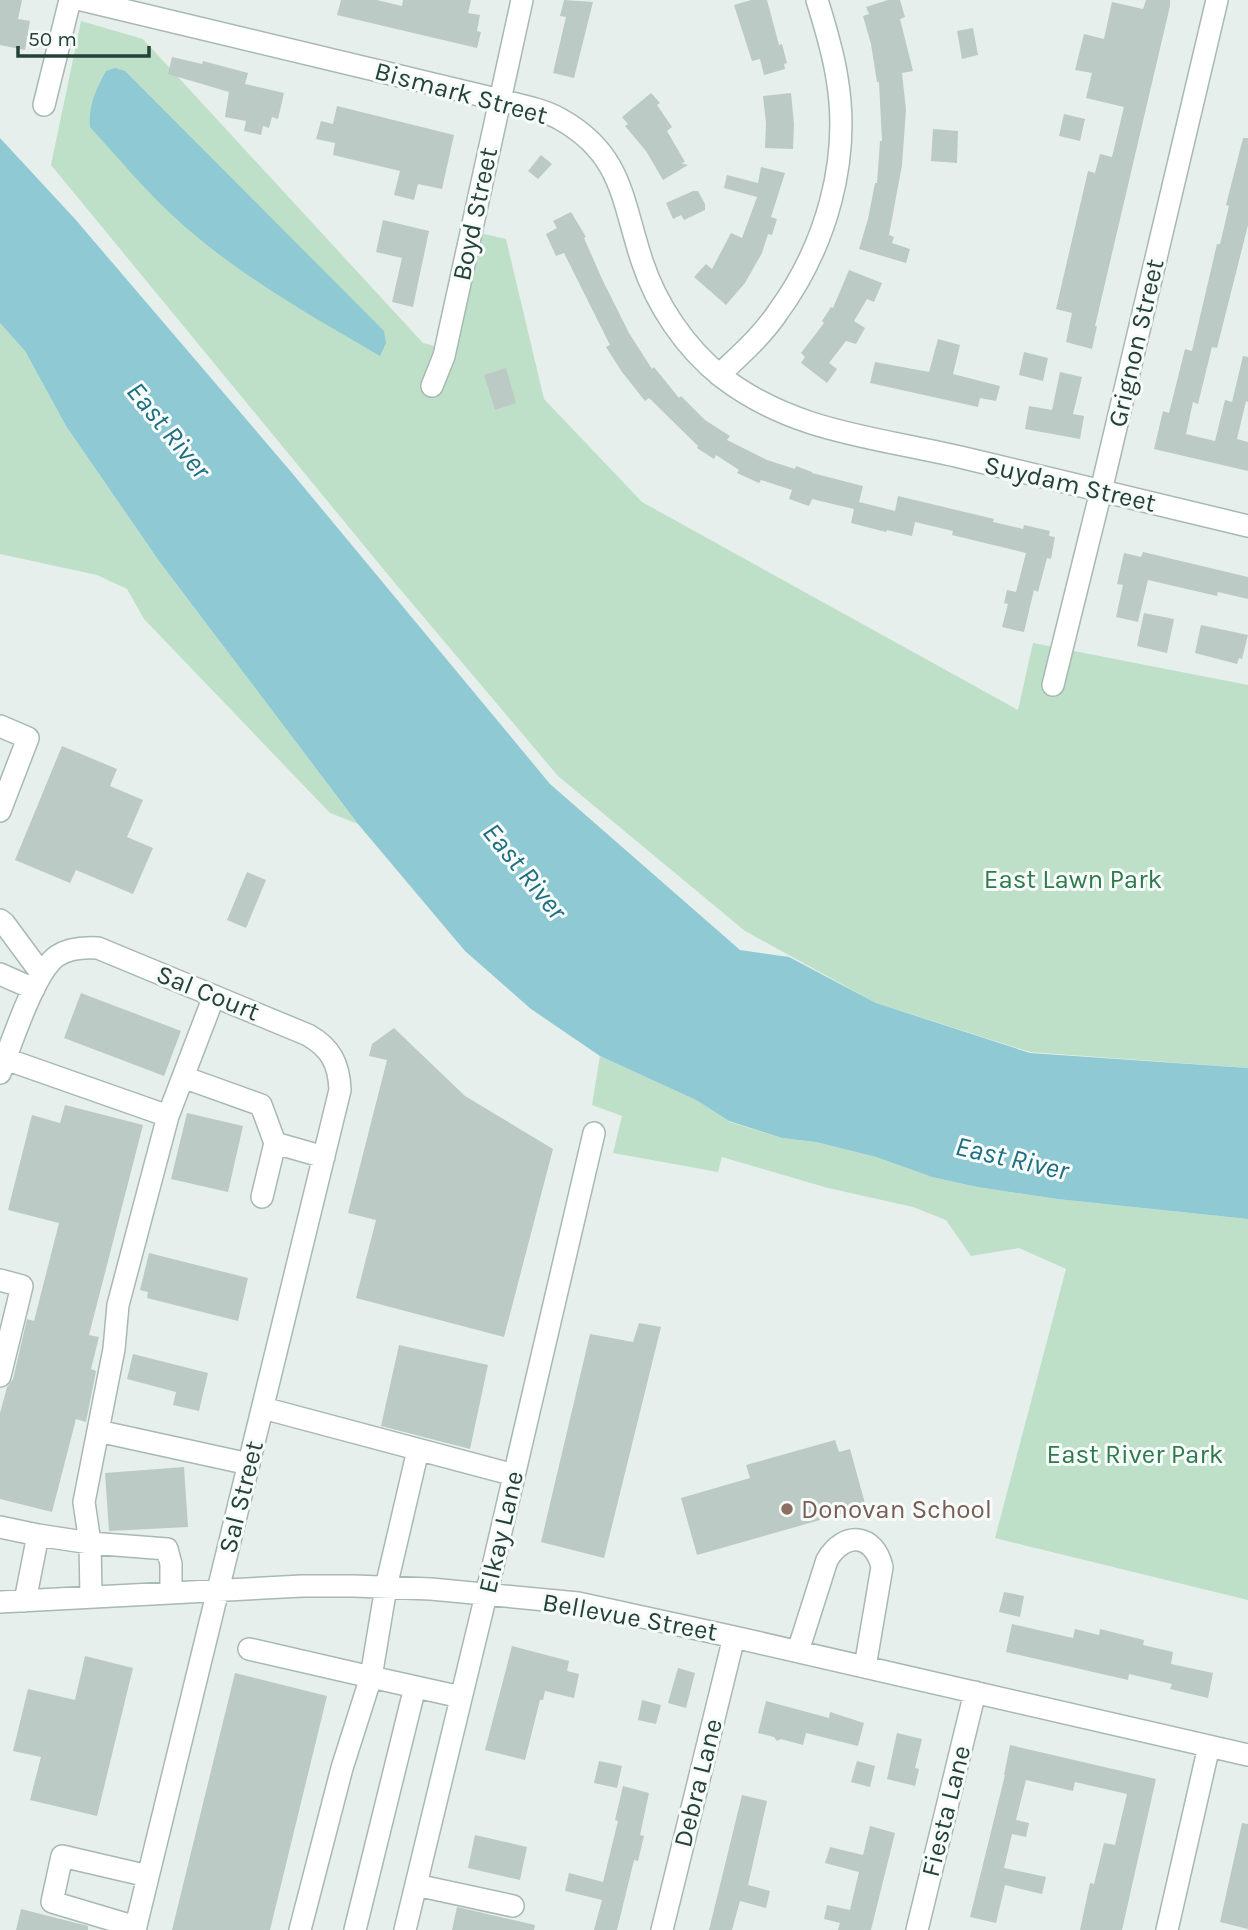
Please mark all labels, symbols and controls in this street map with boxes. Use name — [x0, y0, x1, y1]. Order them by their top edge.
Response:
scale bar — [18, 14, 149, 58]
text: 50 m — [28, 27, 77, 51]
street label: Bismark Street — [371, 55, 551, 131]
street label: Boyd Street — [446, 144, 504, 283]
street label: Grignon Street — [1102, 256, 1170, 430]
water label: East River — [120, 375, 219, 486]
street label: Suydam Street — [981, 449, 1159, 519]
water label: East River — [476, 816, 575, 927]
park label: East Lawn Park — [984, 864, 1162, 895]
street label: Sal Court — [152, 958, 264, 1028]
water label: East River — [952, 1129, 1073, 1187]
street label: Sal Street — [212, 1437, 270, 1556]
park label: East River Park — [1047, 1439, 1223, 1470]
street label: Elkay Lane — [472, 1468, 530, 1596]
place label: Donovan School — [801, 1494, 992, 1525]
marker: Donovan School — [779, 1501, 795, 1517]
street label: Bellevue Street — [540, 1586, 720, 1648]
street label: Debra Lane — [667, 1716, 729, 1850]
street label: Fiesta Lane — [915, 1742, 977, 1880]

